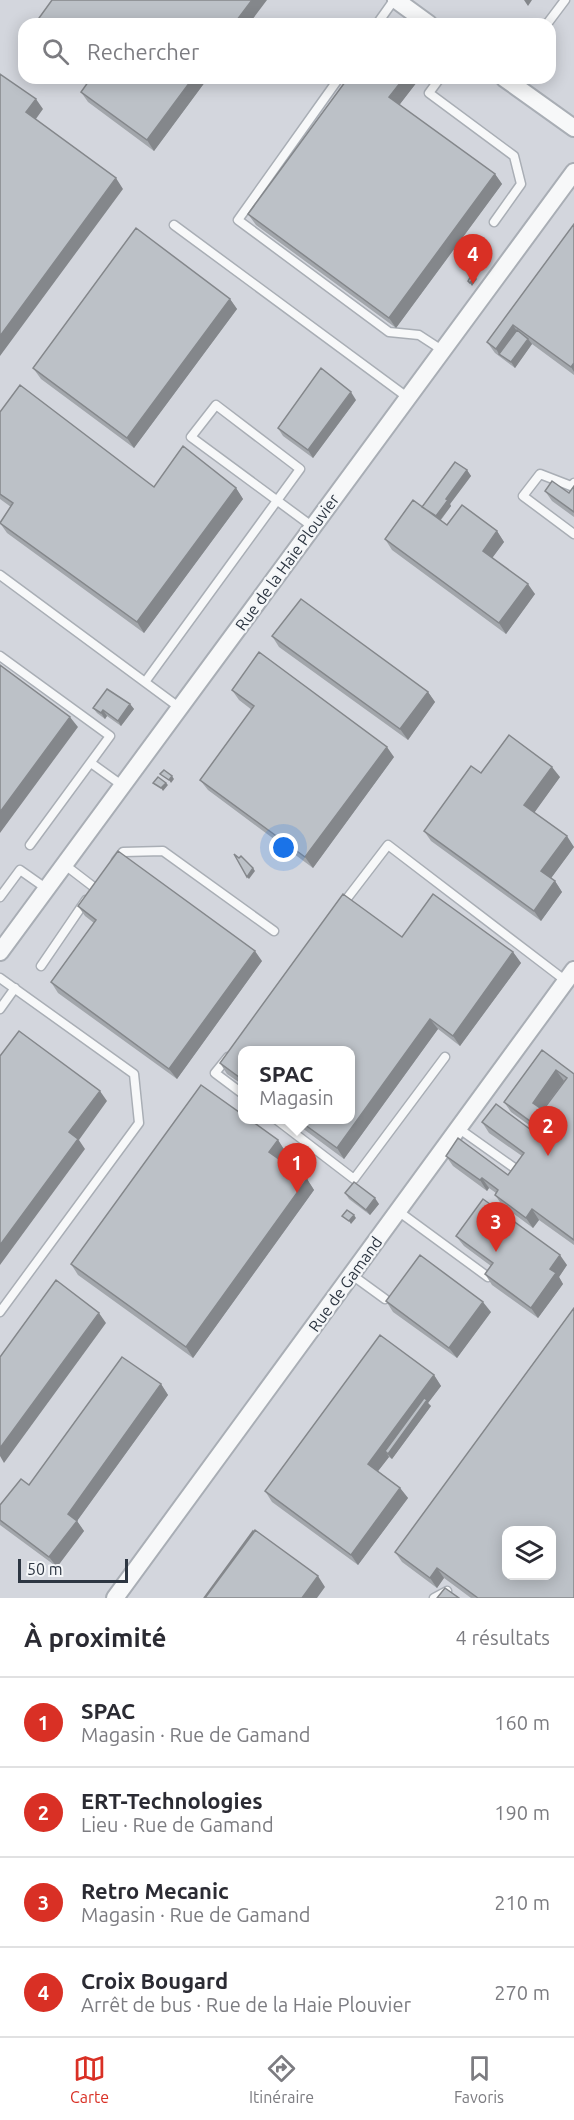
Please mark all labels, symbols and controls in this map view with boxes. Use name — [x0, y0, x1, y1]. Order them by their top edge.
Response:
search box — [18, 18, 556, 84]
icon: search — [39, 35, 72, 68]
text: Rechercher — [87, 39, 199, 64]
pin: 4 — [454, 234, 492, 284]
street label: Rue de la Haie Plouvier — [231, 490, 343, 634]
your location — [269, 833, 298, 862]
popup — [238, 1046, 355, 1124]
text: SPAC — [259, 1061, 313, 1086]
text: Magasin — [259, 1086, 334, 1109]
pin: 2 — [528, 1106, 568, 1156]
pin: 1 — [278, 1144, 316, 1193]
pin: 3 — [476, 1202, 516, 1252]
street label: Rue de Gamand — [305, 1233, 385, 1335]
map controls — [502, 1526, 556, 1580]
button: layers — [502, 1526, 556, 1580]
scale bar — [18, 1556, 128, 1584]
text: 50 m — [27, 1560, 63, 1578]
text: À proximité — [24, 1623, 166, 1652]
text: 4 résultats — [456, 1626, 550, 1649]
text: SPAC — [81, 1698, 135, 1723]
text: 1 — [38, 1711, 49, 1734]
text: 160 m — [494, 1711, 550, 1734]
text: Magasin · Rue de Gamand — [81, 1723, 311, 1746]
text: ERT-Technologies — [81, 1788, 263, 1813]
text: 2 — [38, 1801, 49, 1824]
text: 190 m — [494, 1801, 550, 1824]
text: Lieu · Rue de Gamand — [81, 1813, 274, 1836]
text: Retro Mecanic — [81, 1878, 229, 1903]
text: 3 — [38, 1891, 49, 1914]
text: 210 m — [494, 1891, 550, 1914]
text: Magasin · Rue de Gamand — [81, 1903, 311, 1926]
text: Croix Bougard — [81, 1968, 228, 1993]
text: 4 — [38, 1981, 49, 2004]
text: 270 m — [494, 1981, 550, 2004]
text: Arrêt de bus · Rue de la Haie Plouvier — [81, 1993, 411, 2016]
tab: Carte — [70, 2052, 109, 2106]
tab: Itinéraire — [249, 2052, 314, 2106]
tab: Favoris — [454, 2052, 504, 2106]

